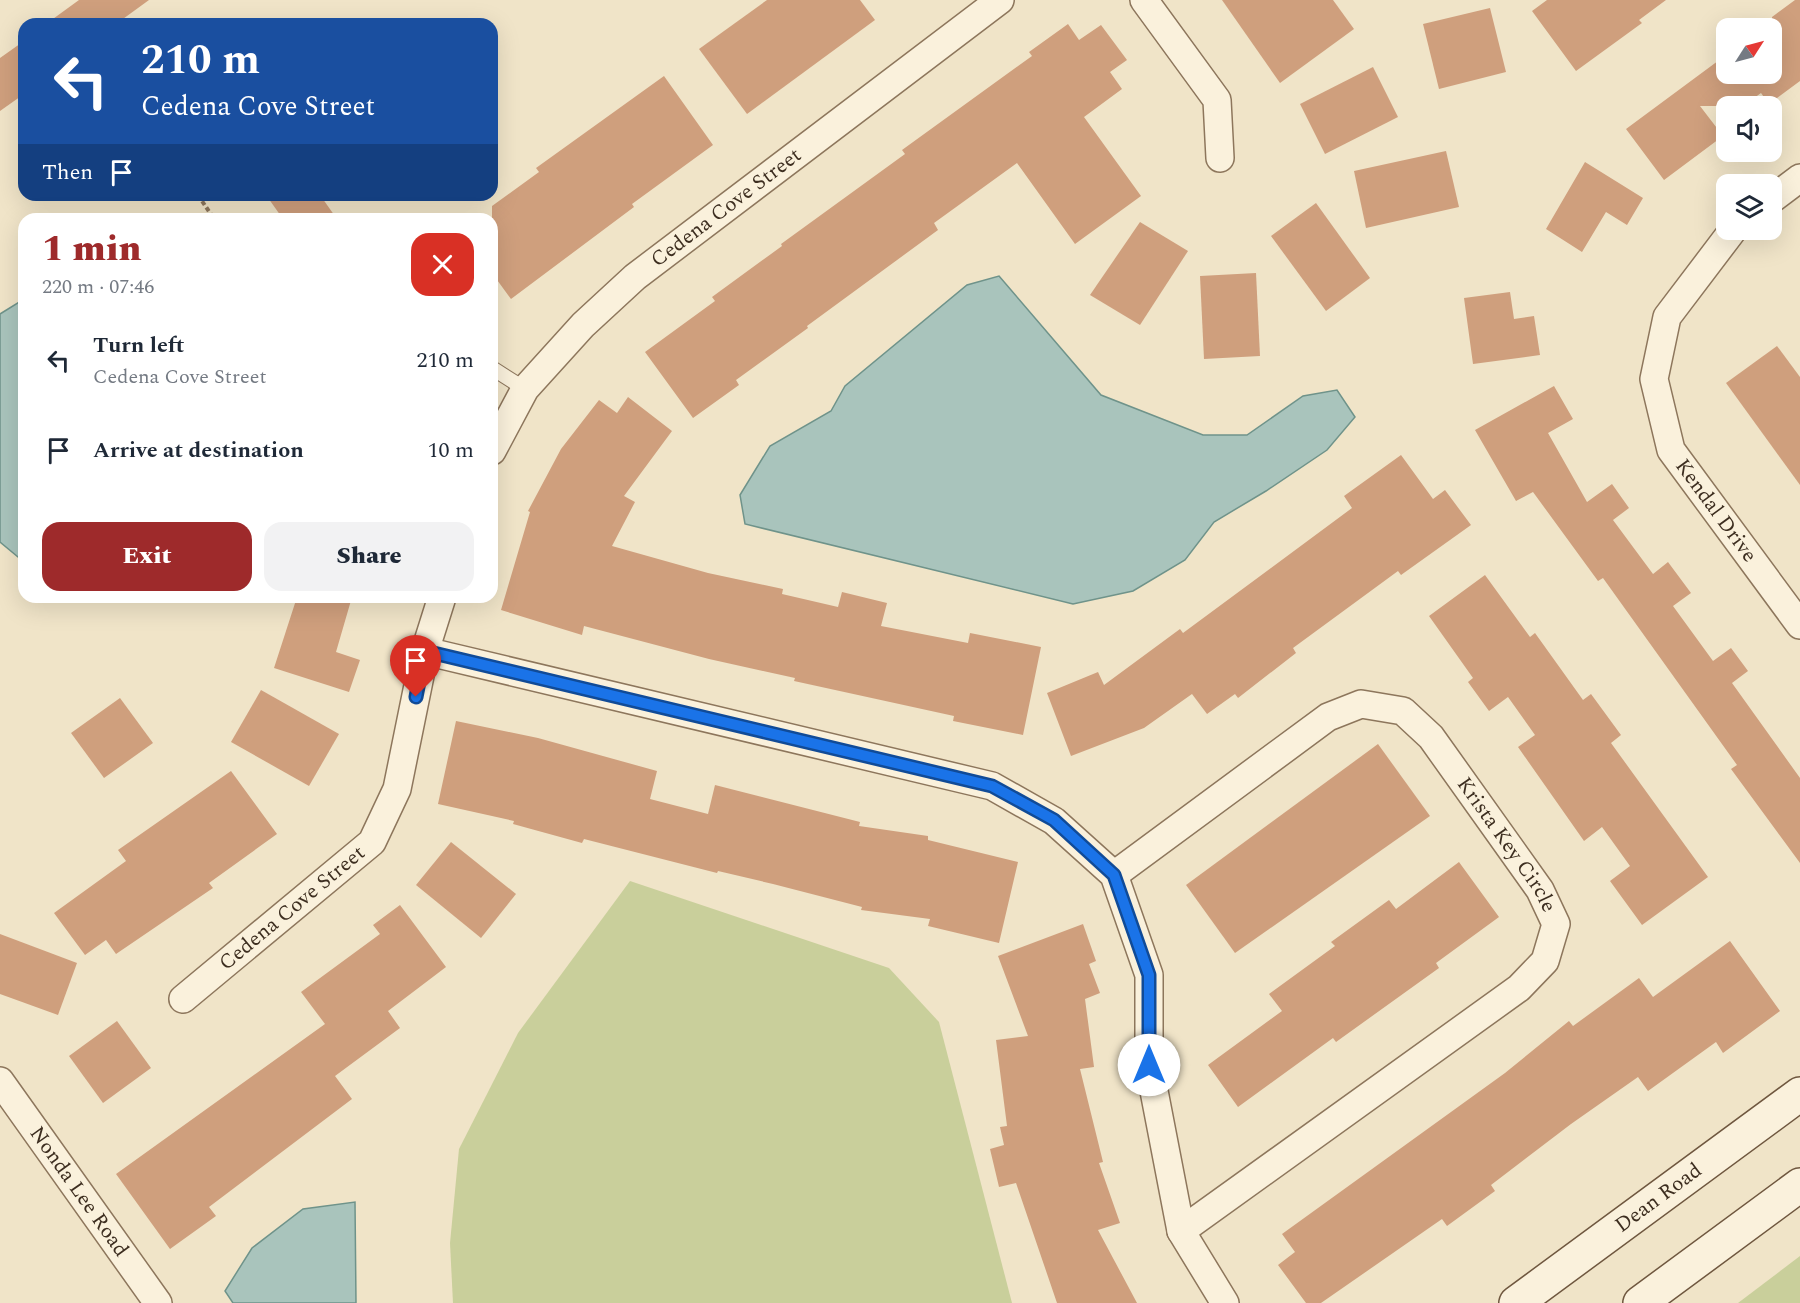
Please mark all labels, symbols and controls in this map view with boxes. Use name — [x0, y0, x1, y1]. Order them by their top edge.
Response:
north arrow — [1716, 18, 1782, 84]
map controls — [1716, 18, 1782, 240]
text: 210 m — [141, 29, 260, 92]
icon: left — [42, 42, 120, 120]
text: Cedena Cove Street — [141, 86, 375, 128]
button: sound — [1716, 96, 1782, 162]
street label: Cedena Cove Street — [644, 140, 809, 276]
text: Then — [42, 156, 93, 189]
icon: arrive — [105, 156, 138, 189]
button: layers — [1716, 174, 1782, 240]
text: 1 min — [42, 222, 142, 277]
button: close — [411, 233, 474, 296]
text: 220 m · 07:46 — [42, 272, 154, 302]
text: Turn left — [93, 329, 185, 362]
icon: left — [42, 344, 75, 377]
text: 210 m — [417, 344, 474, 377]
text: Cedena Cove Street — [93, 362, 266, 392]
icon: arrive — [42, 434, 75, 467]
text: Arrive at destination — [93, 434, 304, 467]
text: 10 m — [428, 434, 474, 467]
street label: Kendal Drive — [1667, 452, 1765, 569]
button: Exit — [42, 522, 252, 591]
button: Share — [264, 522, 474, 591]
pin — [390, 635, 441, 697]
icon: arrive — [399, 644, 432, 677]
street label: Krista Key Circle — [1448, 770, 1564, 918]
street label: Cedena Cove Street — [212, 838, 373, 979]
position arrow — [1117, 1033, 1181, 1097]
street label: Nonda Lee Road — [21, 1120, 137, 1264]
street label: Dean Road — [1608, 1155, 1709, 1241]

